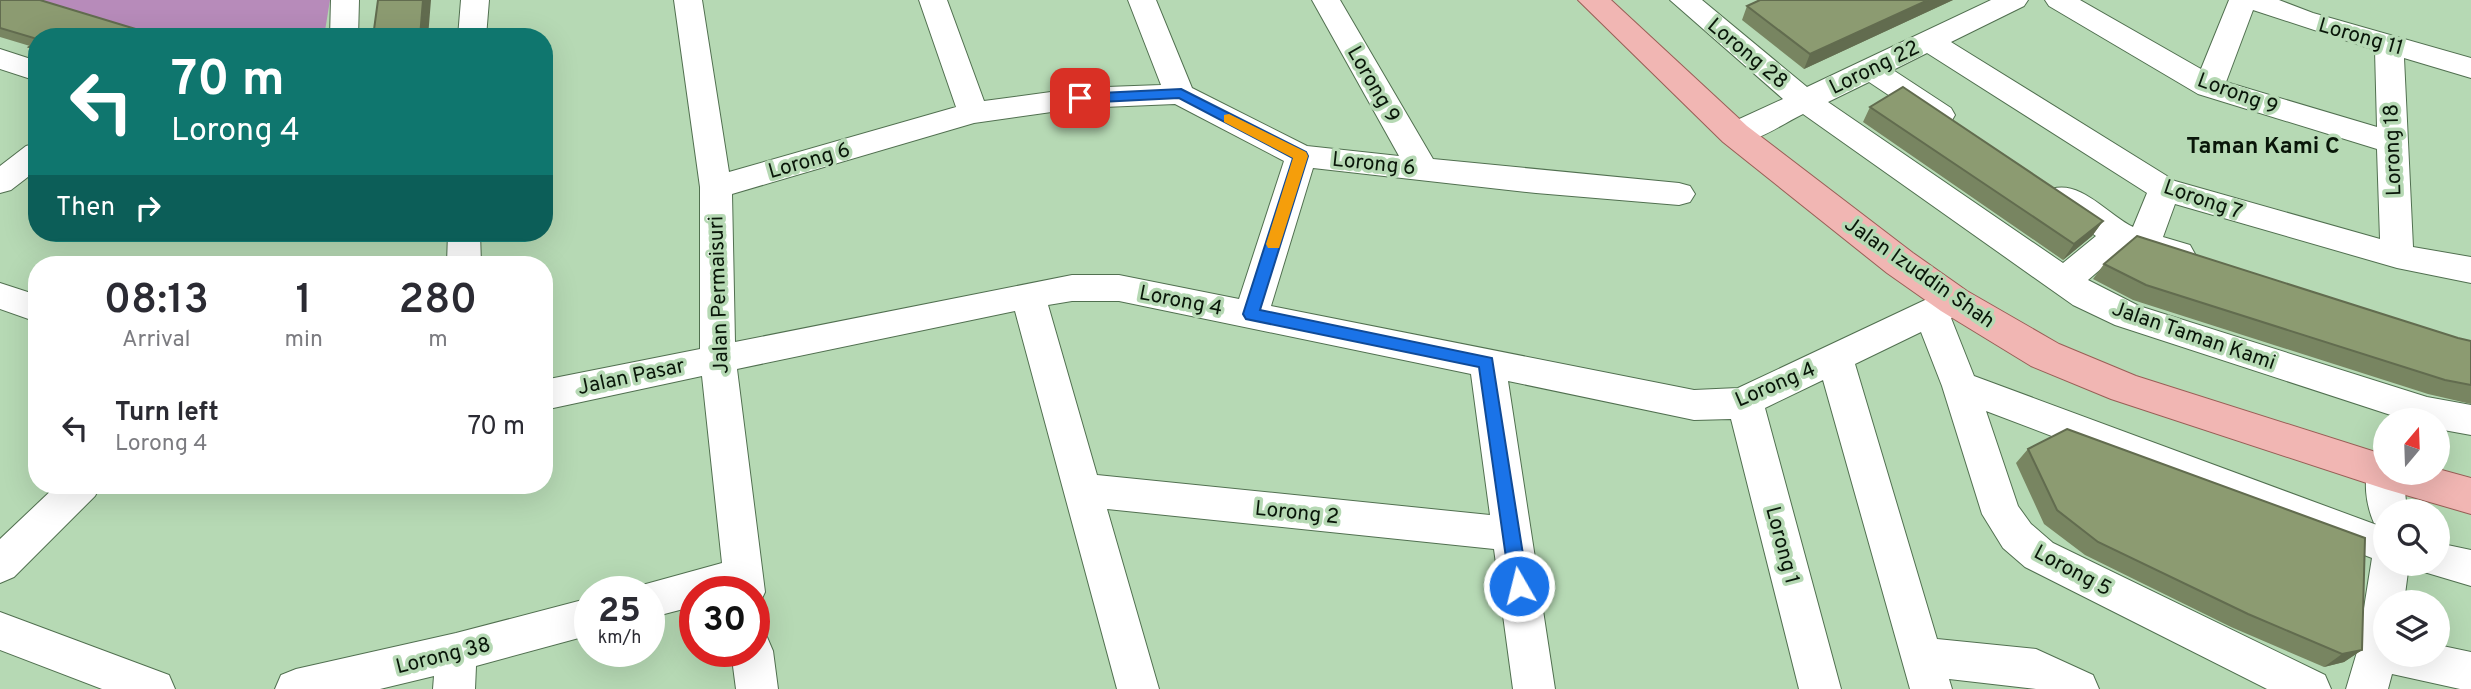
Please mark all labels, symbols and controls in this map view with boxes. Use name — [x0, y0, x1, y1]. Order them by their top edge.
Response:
street label: Lorong 11 — [2315, 12, 2406, 62]
street label: Lorong 28 — [1701, 13, 1793, 96]
street label: Lorong 22 — [1825, 35, 1924, 102]
street label: Lorong 9 — [1340, 42, 1405, 128]
text: 70 m — [171, 51, 285, 113]
icon: left — [56, 56, 147, 147]
street label: Lorong 9 — [2193, 67, 2282, 121]
pin — [1050, 68, 1110, 128]
icon: arrive — [1061, 79, 1099, 117]
street label: Lorong 18 — [2378, 103, 2409, 196]
text: Lorong 4 — [171, 112, 300, 152]
district label: Taman Kami C — [2186, 133, 2340, 162]
street label: Lorong 6 — [765, 137, 854, 186]
street label: Lorong 6 — [1331, 147, 1417, 182]
street label: Lorong 7 — [2160, 174, 2246, 226]
icon: right — [129, 189, 167, 227]
text: Then — [56, 192, 115, 225]
street label: Jalan Izuddin Shah — [1839, 211, 2000, 335]
street label: Jalan Permaisuri — [703, 215, 736, 374]
text: 08:13 — [104, 275, 209, 328]
text: 1 — [296, 275, 312, 328]
text: 280 — [399, 275, 477, 328]
street label: Lorong 4 — [1137, 280, 1225, 323]
street label: Jalan Taman Kami — [2108, 296, 2279, 377]
text: Arrival — [122, 326, 191, 355]
text: min — [285, 326, 323, 355]
text: m — [428, 326, 448, 355]
street label: Jalan Pasar — [575, 353, 687, 402]
street label: Lorong 4 — [1731, 356, 1820, 414]
text: Turn left — [115, 397, 219, 430]
north arrow — [2373, 408, 2450, 485]
map controls — [2373, 408, 2450, 667]
icon: left — [56, 409, 94, 447]
text: 70 m — [467, 411, 525, 444]
text: Lorong 4 — [115, 430, 208, 459]
street label: Lorong 2 — [1253, 496, 1340, 531]
button: search — [2373, 499, 2450, 576]
street label: Lorong 1 — [1758, 504, 1805, 587]
street label: Lorong 5 — [2029, 540, 2116, 603]
position arrow — [1482, 549, 1556, 623]
speed limit sign: 30 — [679, 576, 770, 667]
text: 25 — [598, 590, 641, 634]
button: layers — [2373, 590, 2450, 667]
text: km/h — [598, 627, 641, 650]
street label: Lorong 38 — [393, 632, 494, 681]

